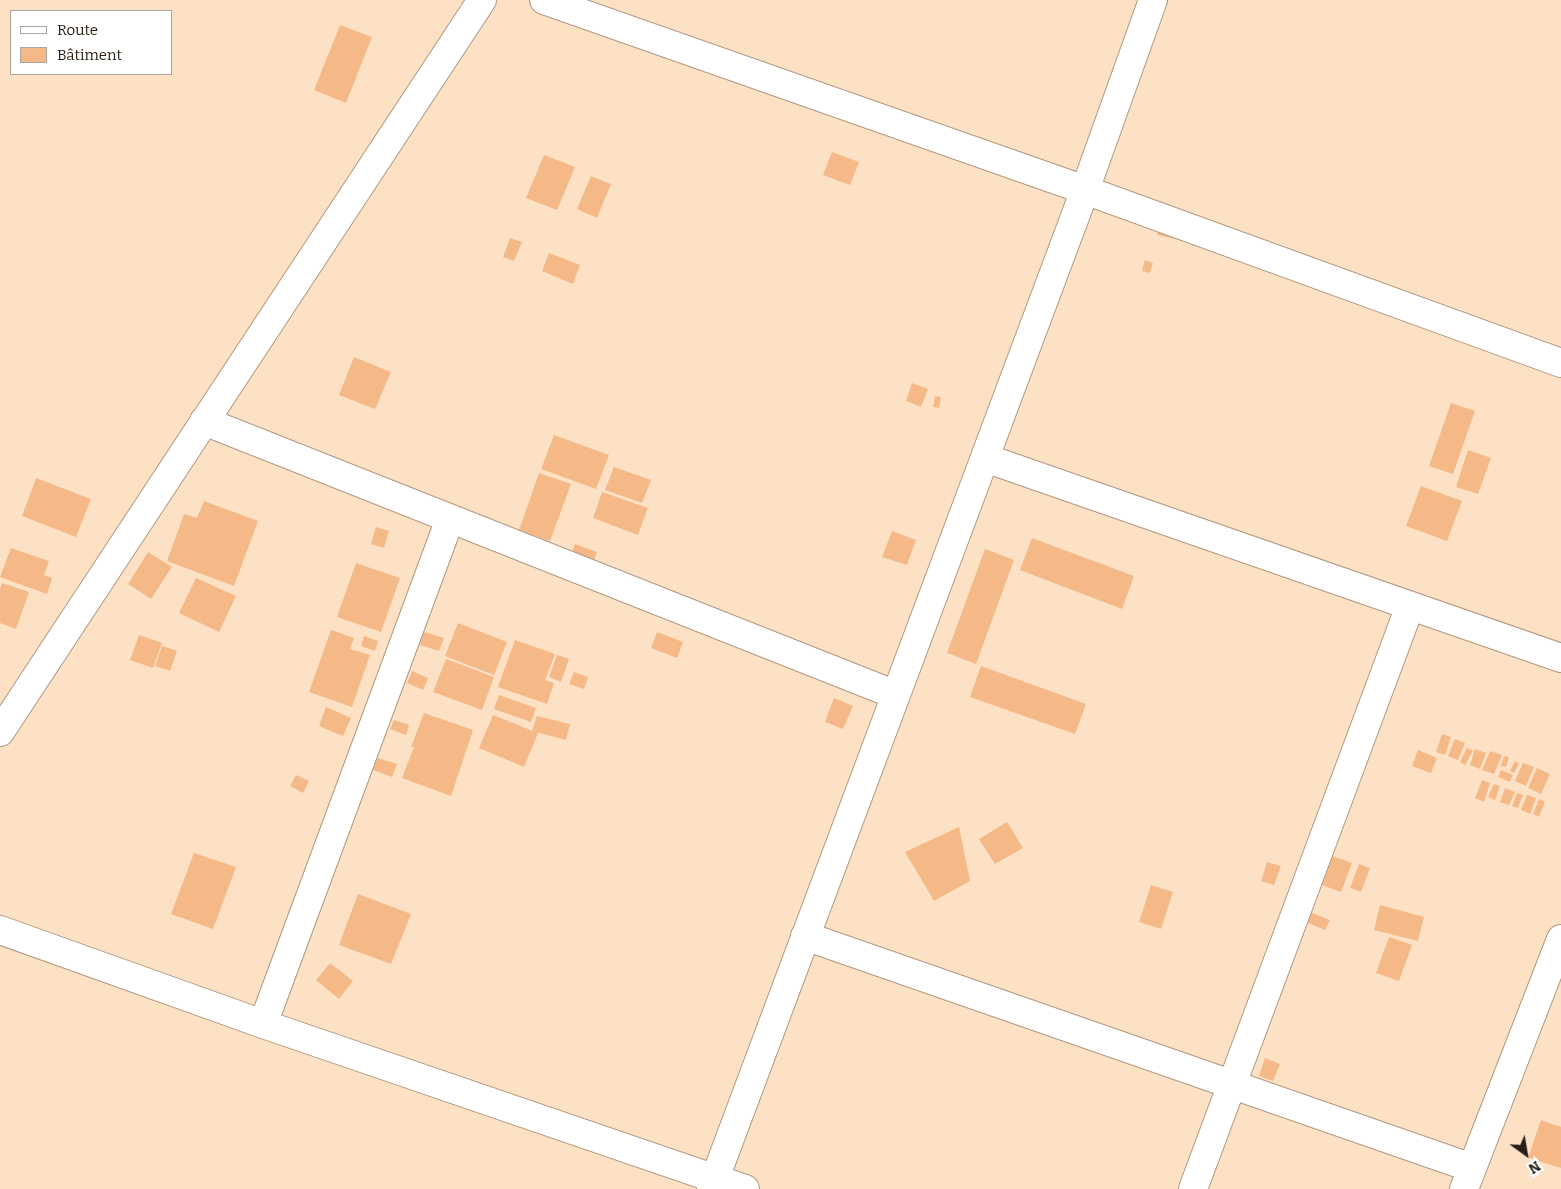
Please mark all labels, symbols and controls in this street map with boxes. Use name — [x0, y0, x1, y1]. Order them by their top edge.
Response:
legend — [10, 10, 172, 75]
text: Route — [57, 21, 98, 39]
text: Bâtiment — [57, 46, 122, 64]
north arrow — [1501, 1129, 1551, 1179]
text: N — [1525, 1157, 1543, 1177]

